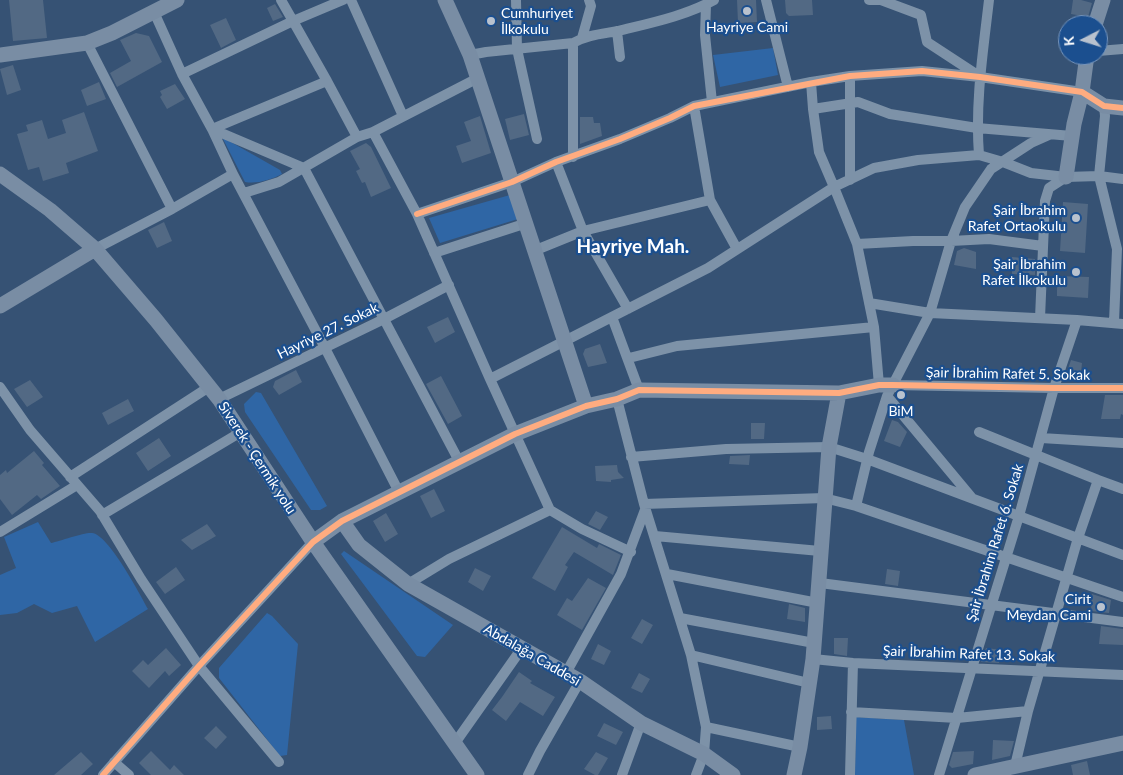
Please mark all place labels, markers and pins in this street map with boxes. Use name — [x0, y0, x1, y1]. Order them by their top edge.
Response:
place label: Cumhuriyet İlkokulu — [501, 5, 573, 38]
marker: Hayriye Cami — [741, 5, 753, 17]
marker: Cumhuriyet İlkokulu — [485, 15, 497, 27]
place label: Hayriye Cami — [706, 19, 788, 35]
place label: Şair İbrahim Rafet Ortaokulu — [968, 202, 1066, 234]
marker: Şair İbrahim Rafet Ortaokulu — [1070, 212, 1082, 224]
place label: Şair İbrahim Rafet İlkokulu — [982, 256, 1066, 288]
marker: Şair İbrahim Rafet İlkokulu — [1070, 266, 1082, 278]
marker: BiM — [895, 389, 907, 401]
place label: BiM — [888, 403, 914, 419]
place label: Cirit Meydan Cami — [1007, 591, 1091, 624]
marker: Cirit Meydan Cami — [1095, 601, 1107, 613]

